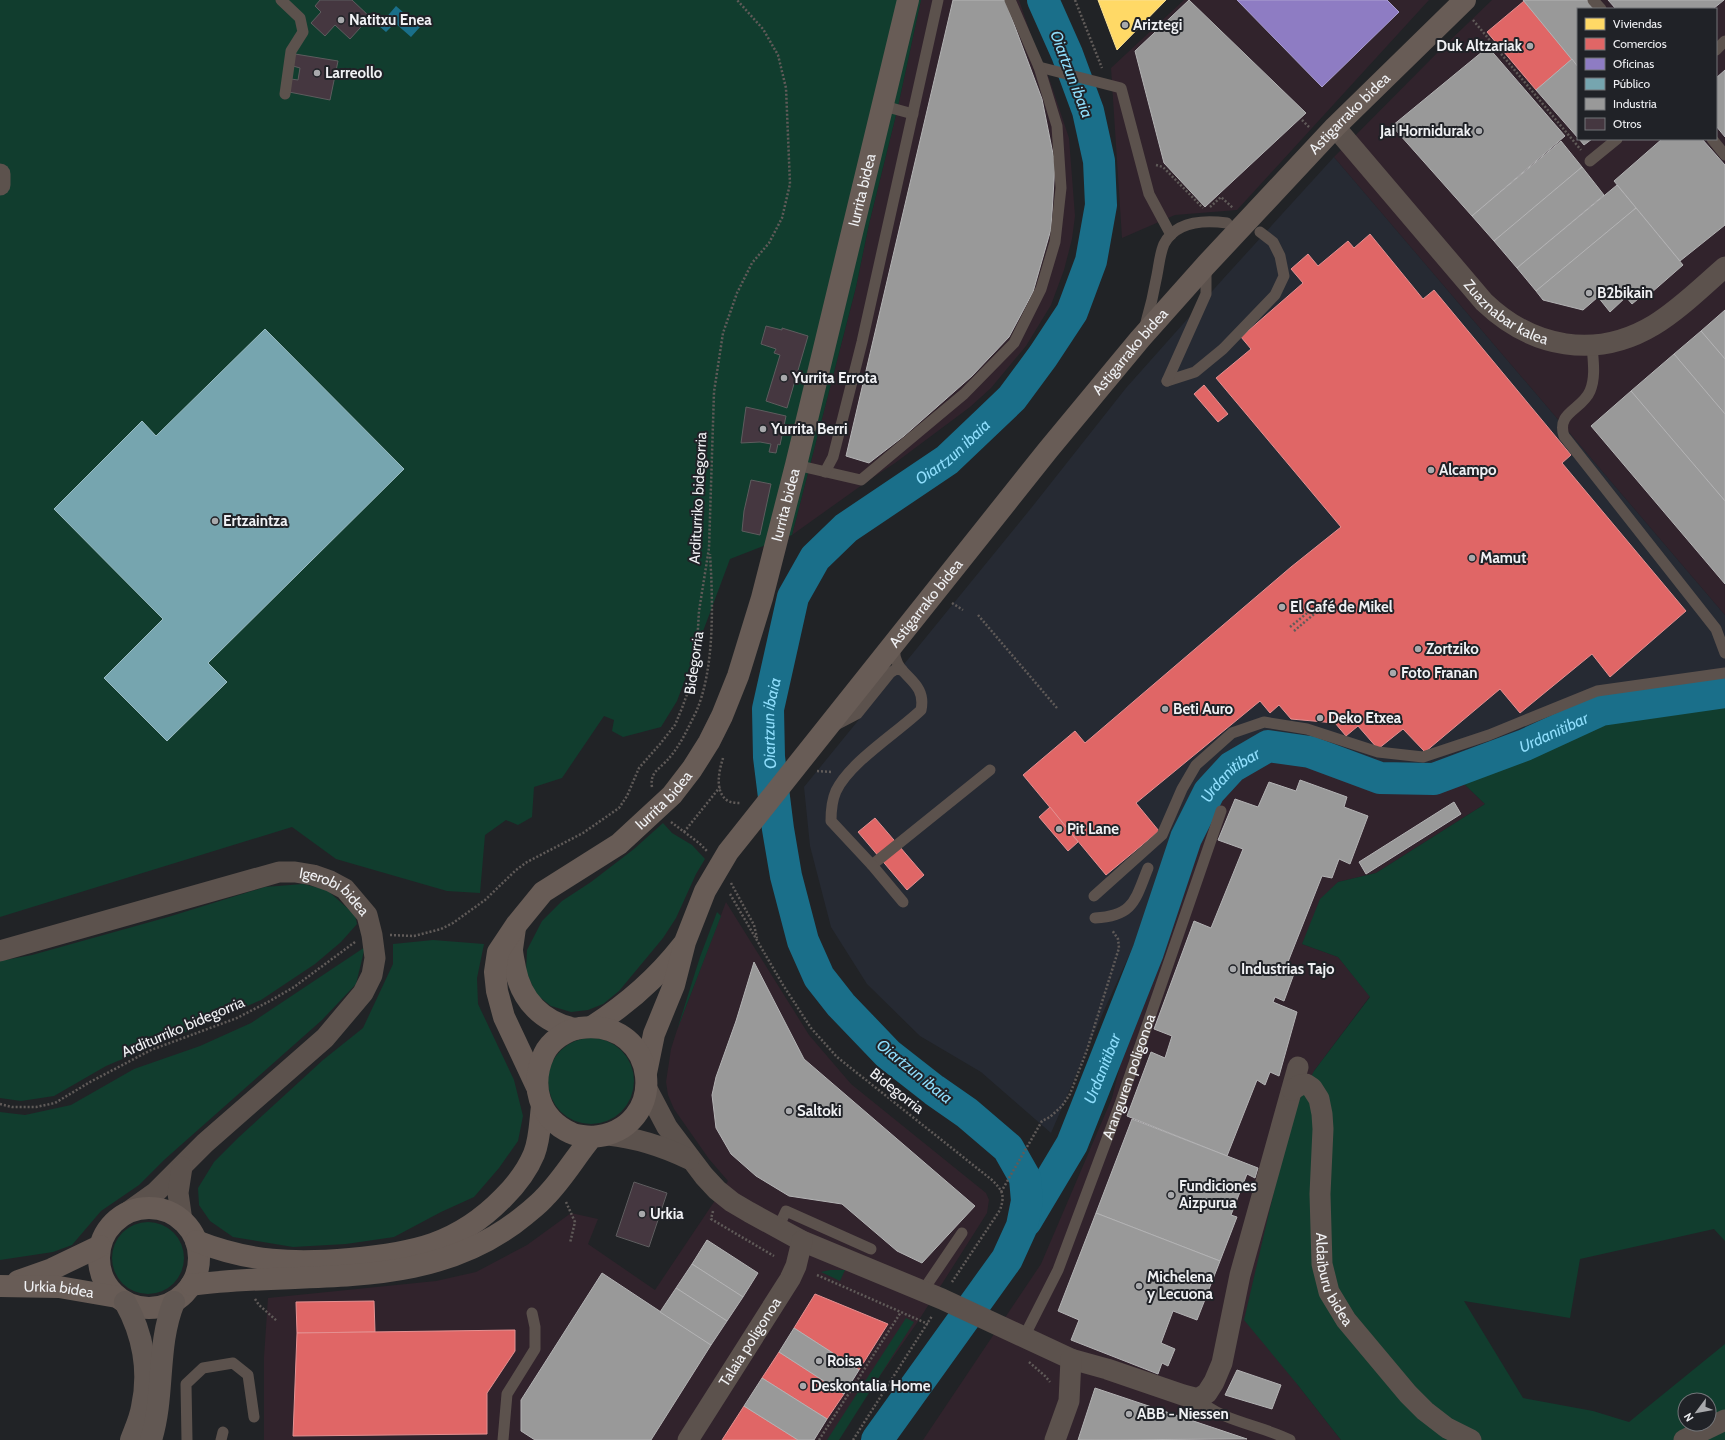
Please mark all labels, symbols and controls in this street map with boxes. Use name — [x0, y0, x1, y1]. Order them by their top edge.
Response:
legend — [1577, 8, 1717, 140]
place label: Natitxu Enea — [349, 11, 432, 29]
marker: Natitxu Enea — [336, 15, 346, 25]
place label: Ariztegi — [1133, 16, 1182, 34]
text: Viviendas — [1613, 16, 1662, 31]
marker: Ariztegi — [1120, 20, 1130, 30]
water label: Oiartzun ibaia — [1046, 28, 1097, 120]
text: Comercios — [1613, 36, 1667, 51]
place label: Duk Altzariak — [1436, 37, 1523, 55]
marker: Duk Altzariak — [1525, 41, 1535, 51]
text: Oficinas — [1613, 56, 1654, 71]
place label: Larreollo — [325, 64, 383, 82]
marker: Larreollo — [312, 68, 322, 78]
street label: Astigarrako bidea — [1305, 69, 1395, 158]
text: Público — [1613, 76, 1650, 91]
text: Industria — [1613, 96, 1657, 111]
text: Otros — [1613, 116, 1642, 131]
place label: Jai Hornidurak — [1379, 122, 1472, 140]
marker: Jai Hornidurak — [1474, 126, 1484, 136]
street label: Iurrita bidea — [845, 151, 880, 229]
street label: Zuaznabar kalea — [1460, 276, 1551, 349]
place label: B2bikain — [1597, 284, 1653, 302]
marker: B2bikain — [1584, 288, 1594, 298]
street label: Astigarrako bidea — [1088, 304, 1172, 399]
place label: Yurrita Errota — [791, 369, 878, 387]
marker: Yurrita Errota — [779, 373, 789, 383]
water label: Oiartzun ibaia — [912, 415, 994, 489]
place label: Yurrita Berri — [770, 420, 848, 438]
marker: Yurrita Berri — [758, 424, 768, 434]
street label: Arditurriko bidegorria — [686, 431, 710, 564]
place label: Alcampo — [1439, 461, 1497, 479]
marker: Alcampo — [1426, 465, 1436, 475]
street label: Iurrita bidea — [768, 466, 804, 543]
place label: Ertzaintza — [223, 512, 288, 530]
marker: Ertzaintza — [210, 516, 220, 526]
place label: Mamut — [1480, 549, 1526, 567]
marker: Mamut — [1467, 553, 1477, 563]
street label: Astigarrako bidea — [885, 555, 967, 651]
place label: El Café de Mikel — [1290, 598, 1393, 616]
marker: El Café de Mikel — [1277, 602, 1287, 612]
street label: Bidegorria — [681, 629, 707, 696]
place label: Zortziko — [1426, 640, 1479, 658]
marker: Zortziko — [1413, 644, 1423, 654]
place label: Foto Franan — [1401, 664, 1478, 682]
marker: Foto Franan — [1388, 668, 1398, 678]
water label: Oiartzun ibaia — [759, 676, 785, 770]
place label: Beti Auro — [1173, 700, 1233, 718]
marker: Beti Auro — [1160, 704, 1170, 714]
water label: Urdanitibar — [1516, 708, 1592, 756]
place label: Deko Etxea — [1328, 709, 1402, 727]
marker: Deko Etxea — [1315, 713, 1325, 723]
water label: Urdanitibar — [1197, 743, 1264, 805]
street label: Iurrita bidea — [631, 767, 697, 833]
place label: Pit Lane — [1067, 820, 1119, 838]
marker: Pit Lane — [1054, 824, 1064, 834]
street label: Igerobi bidea — [298, 864, 373, 920]
place label: Industrias Tajo — [1241, 960, 1335, 978]
marker: Industrias Tajo — [1228, 964, 1238, 974]
street label: Arditurriko bidegorria — [119, 993, 248, 1061]
street label: Aranguren poligonoa — [1099, 1011, 1160, 1142]
water label: Urdanitibar — [1080, 1030, 1125, 1107]
water label: Oiartzun ibaia — [873, 1035, 956, 1108]
street label: Bidegorria — [866, 1064, 928, 1118]
place label: Saltoki — [797, 1102, 842, 1120]
marker: Saltoki — [784, 1106, 794, 1116]
place label: Fundiciones Aizpurua — [1179, 1177, 1256, 1212]
marker: Fundiciones Aizpurua — [1166, 1190, 1176, 1200]
place label: Urkia — [650, 1205, 684, 1223]
marker: Urkia — [637, 1209, 647, 1219]
street label: Aldaiburu bidea — [1312, 1232, 1357, 1330]
place label: Michelena y Lecuona — [1147, 1268, 1214, 1303]
street label: Urkia bidea — [24, 1277, 96, 1302]
marker: Michelena y Lecuona — [1134, 1281, 1144, 1291]
street label: Talaia poligonoa — [715, 1294, 785, 1390]
place label: Roisa — [827, 1352, 863, 1370]
marker: Roisa — [814, 1356, 824, 1366]
place label: Deskontalia Home — [811, 1377, 931, 1395]
marker: Deskontalia Home — [798, 1381, 808, 1391]
north arrow — [1677, 1392, 1717, 1432]
place label: ABB - Niessen — [1137, 1405, 1229, 1423]
marker: ABB - Niessen — [1124, 1409, 1134, 1419]
text: N — [1681, 1410, 1697, 1424]

